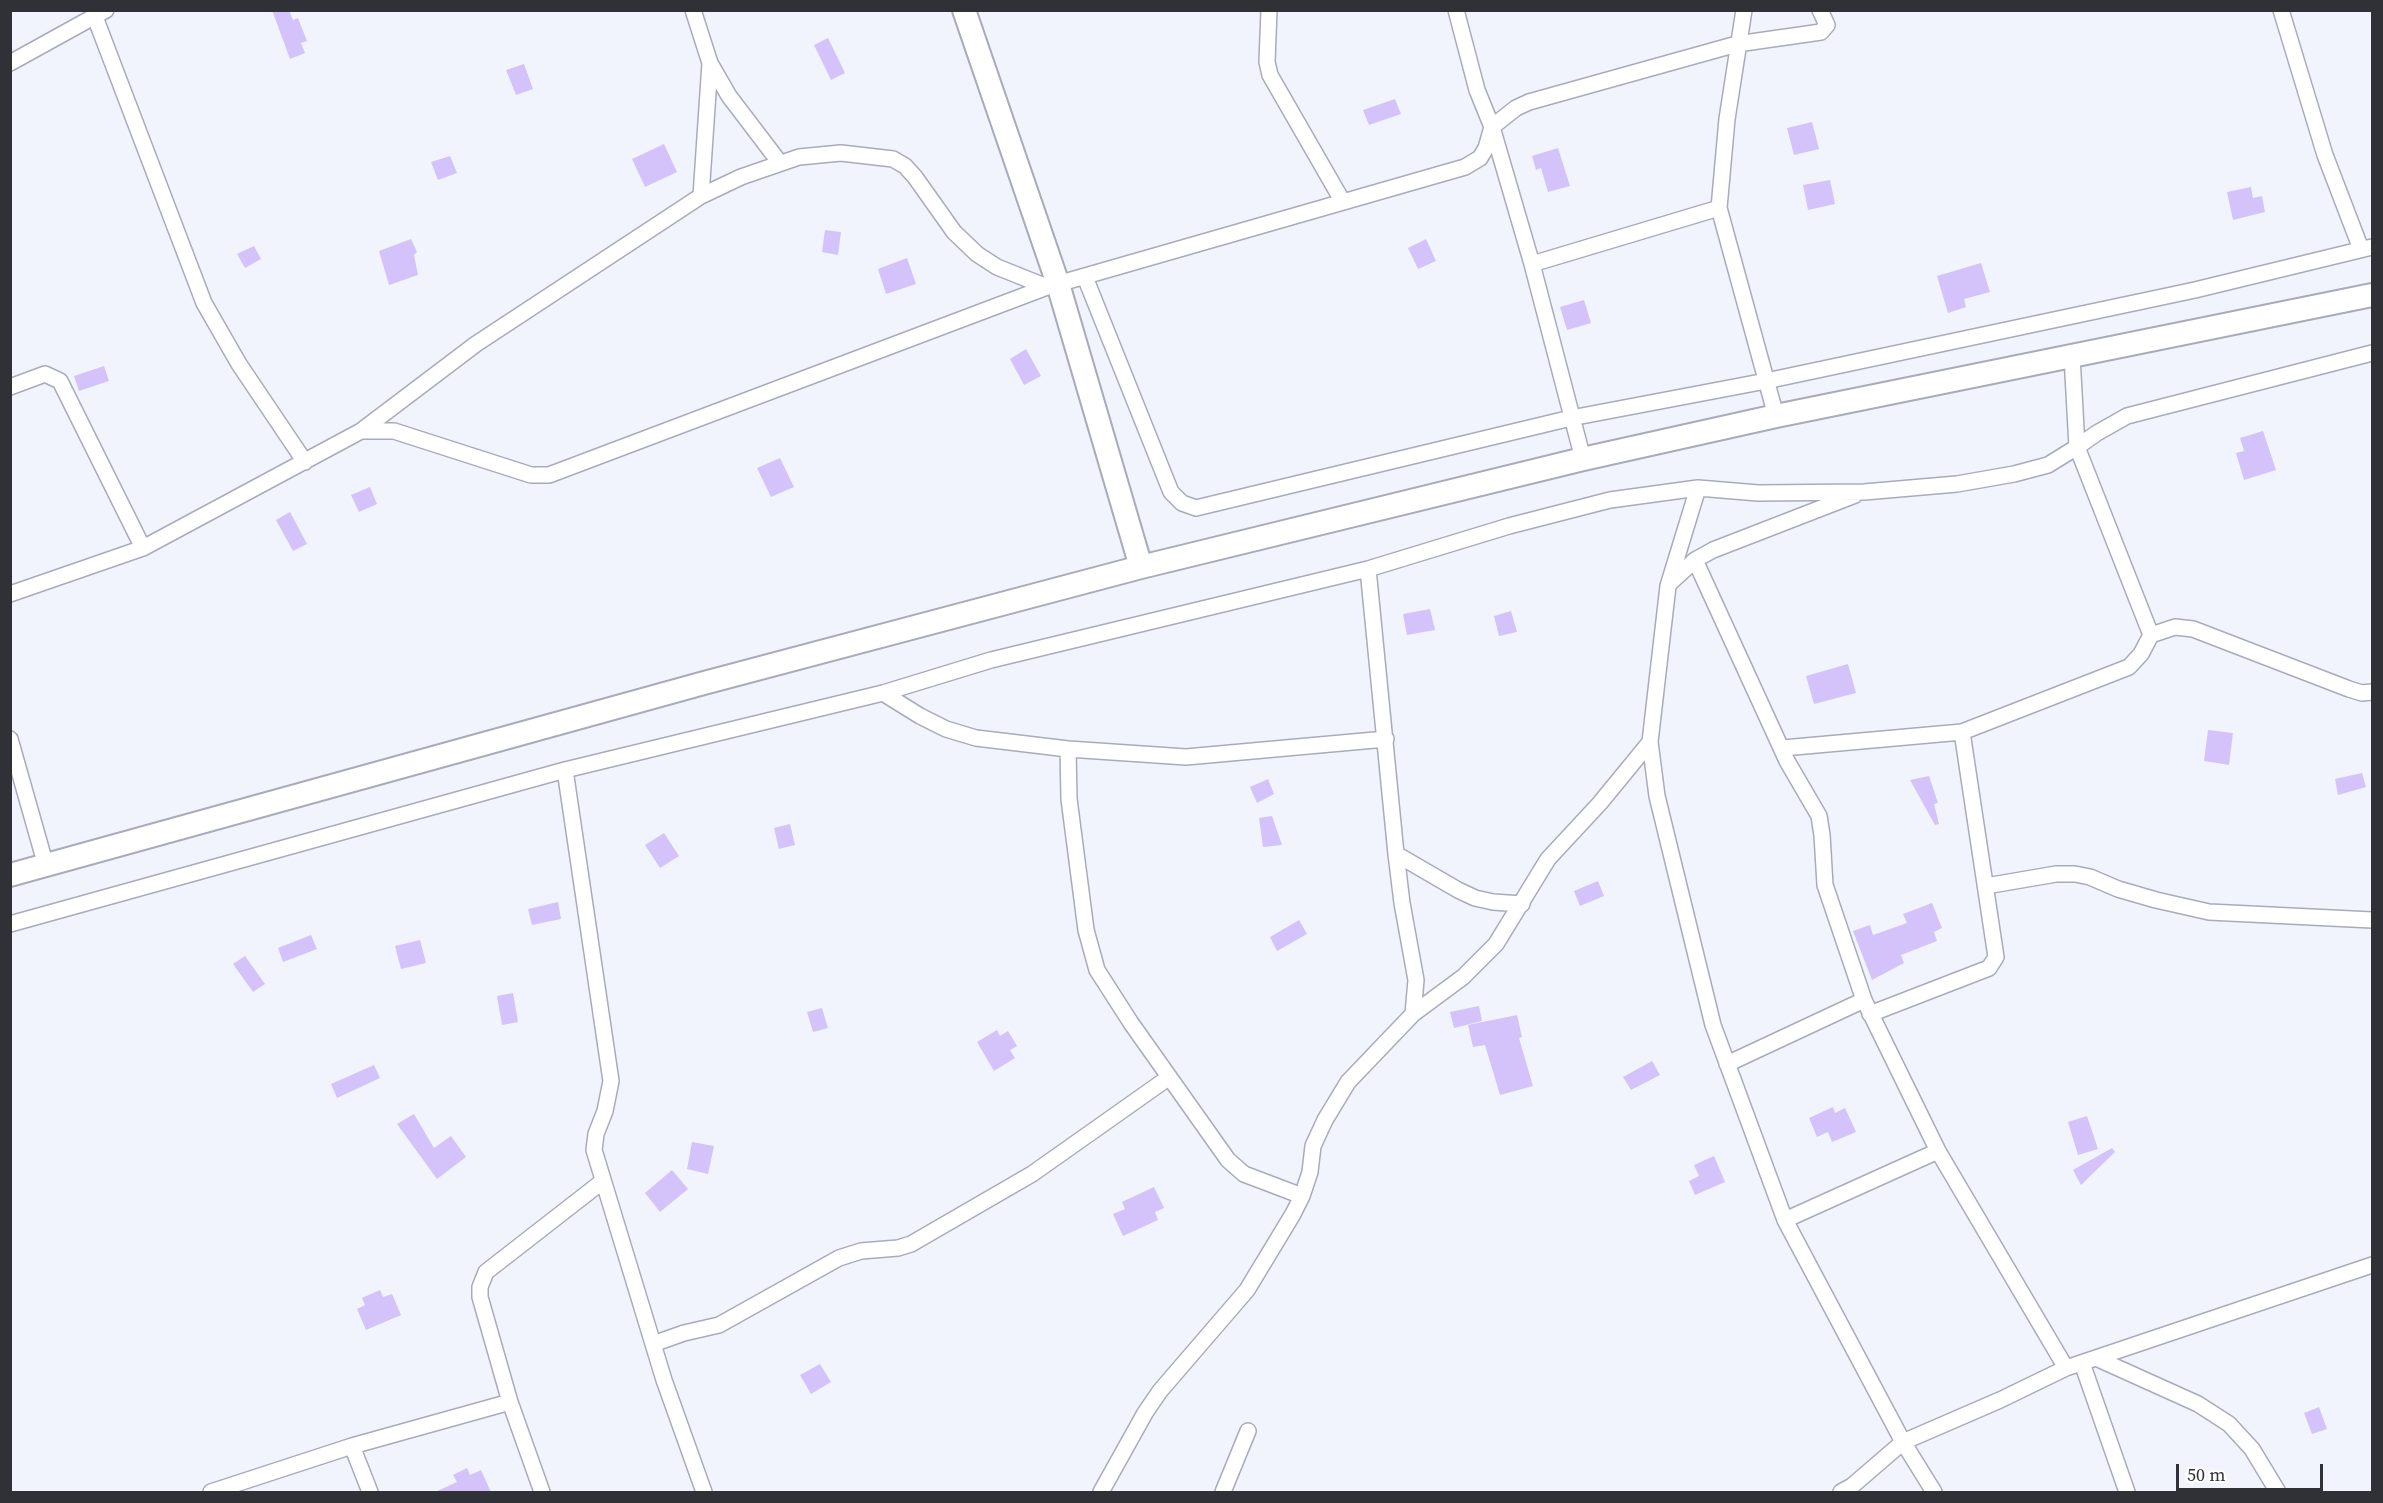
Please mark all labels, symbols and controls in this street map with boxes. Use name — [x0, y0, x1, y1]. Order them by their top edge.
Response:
scale bar — [2179, 1452, 2326, 1490]
text: 50 m — [2187, 1462, 2225, 1487]

